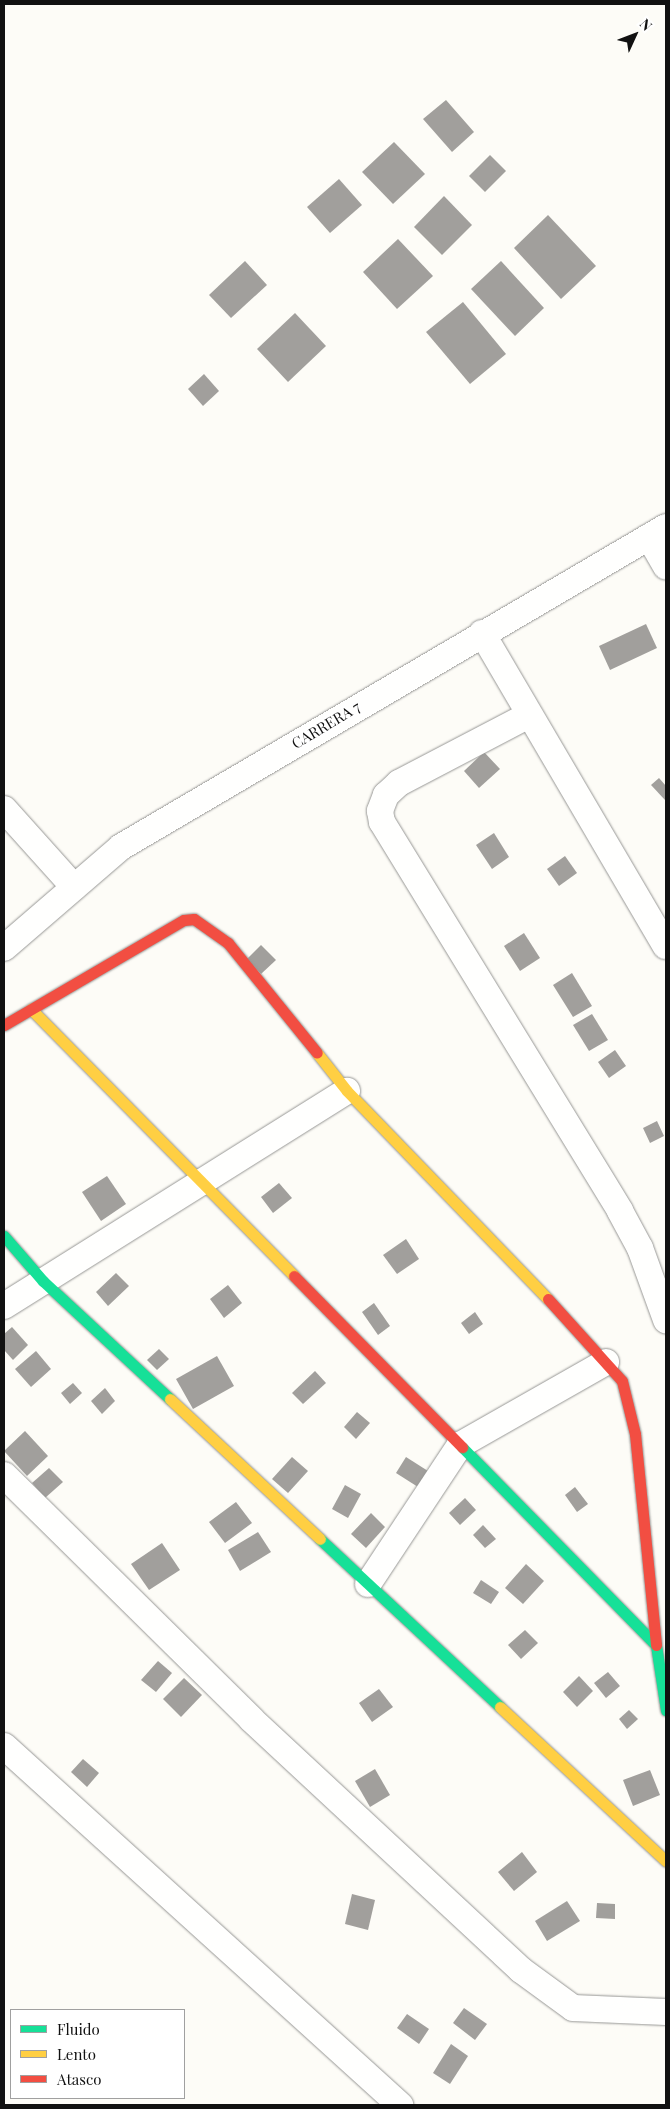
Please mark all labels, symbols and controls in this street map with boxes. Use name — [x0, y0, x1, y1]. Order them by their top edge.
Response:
north arrow — [610, 10, 660, 60]
text: N — [636, 14, 657, 35]
street label: CARRERA 7 — [288, 697, 364, 753]
legend — [10, 2009, 185, 2099]
text: Fluido — [57, 2019, 100, 2039]
text: Lento — [57, 2044, 96, 2064]
text: Atasco — [57, 2069, 101, 2089]

